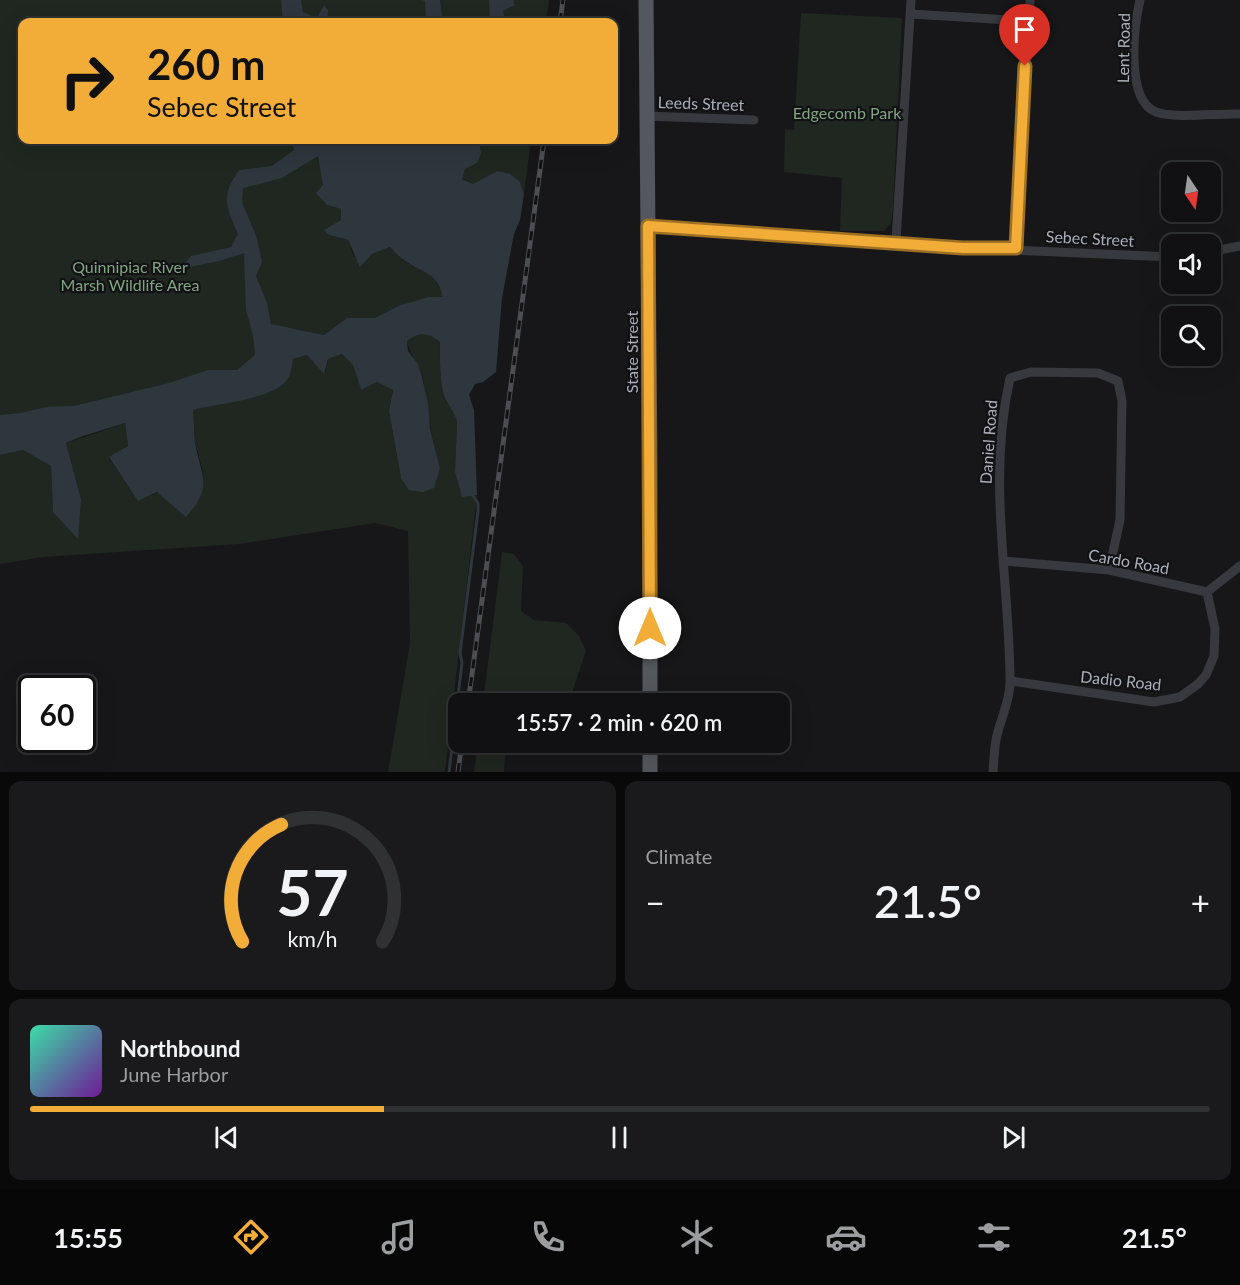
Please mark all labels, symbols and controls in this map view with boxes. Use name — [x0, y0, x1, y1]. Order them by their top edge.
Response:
pin — [999, 4, 1050, 66]
icon: arrive — [1008, 13, 1041, 46]
street label: Lent Road — [1113, 13, 1133, 83]
text: 260 m — [147, 39, 265, 89]
icon: right — [48, 42, 126, 120]
text: Sebec Street — [147, 90, 296, 123]
street label: Leeds Street — [657, 92, 745, 114]
park label: Edgecomb Park — [793, 103, 902, 122]
north arrow — [1161, 162, 1221, 222]
map controls — [1161, 162, 1221, 366]
street label: Sebec Street — [1045, 226, 1135, 250]
button: sound — [1161, 234, 1221, 294]
park label: Quinnipiac River Marsh Wildlife Area — [61, 257, 199, 294]
button: search — [1161, 306, 1221, 366]
street label: State Street — [622, 311, 641, 393]
street label: Daniel Road — [976, 399, 1000, 485]
street label: Cardo Road — [1087, 545, 1171, 577]
position arrow — [618, 596, 682, 660]
street label: Dadio Road — [1080, 666, 1162, 694]
speed limit sign: 60 — [18, 675, 96, 753]
text: 15:57 · 2 min · 620 m — [516, 709, 722, 736]
text: Climate — [646, 844, 712, 868]
text: 57 — [276, 854, 348, 929]
text: 21.5° — [874, 874, 982, 928]
text: − — [646, 882, 665, 922]
text: + — [1191, 882, 1210, 922]
text: km/h — [287, 927, 337, 953]
text: Northbound — [120, 1035, 240, 1062]
text: June Harbor — [120, 1062, 228, 1086]
icon: previous — [210, 1121, 243, 1154]
icon: pause — [603, 1121, 636, 1154]
icon: next — [997, 1121, 1030, 1154]
icon: directions — [230, 1216, 272, 1258]
icon: music — [378, 1216, 420, 1258]
icon: phone — [527, 1216, 569, 1258]
icon: climate — [676, 1216, 718, 1258]
icon: car — [825, 1216, 867, 1258]
icon: filters — [973, 1216, 1015, 1258]
text: 15:55 — [53, 1221, 123, 1254]
text: 21.5° — [1122, 1221, 1187, 1254]

